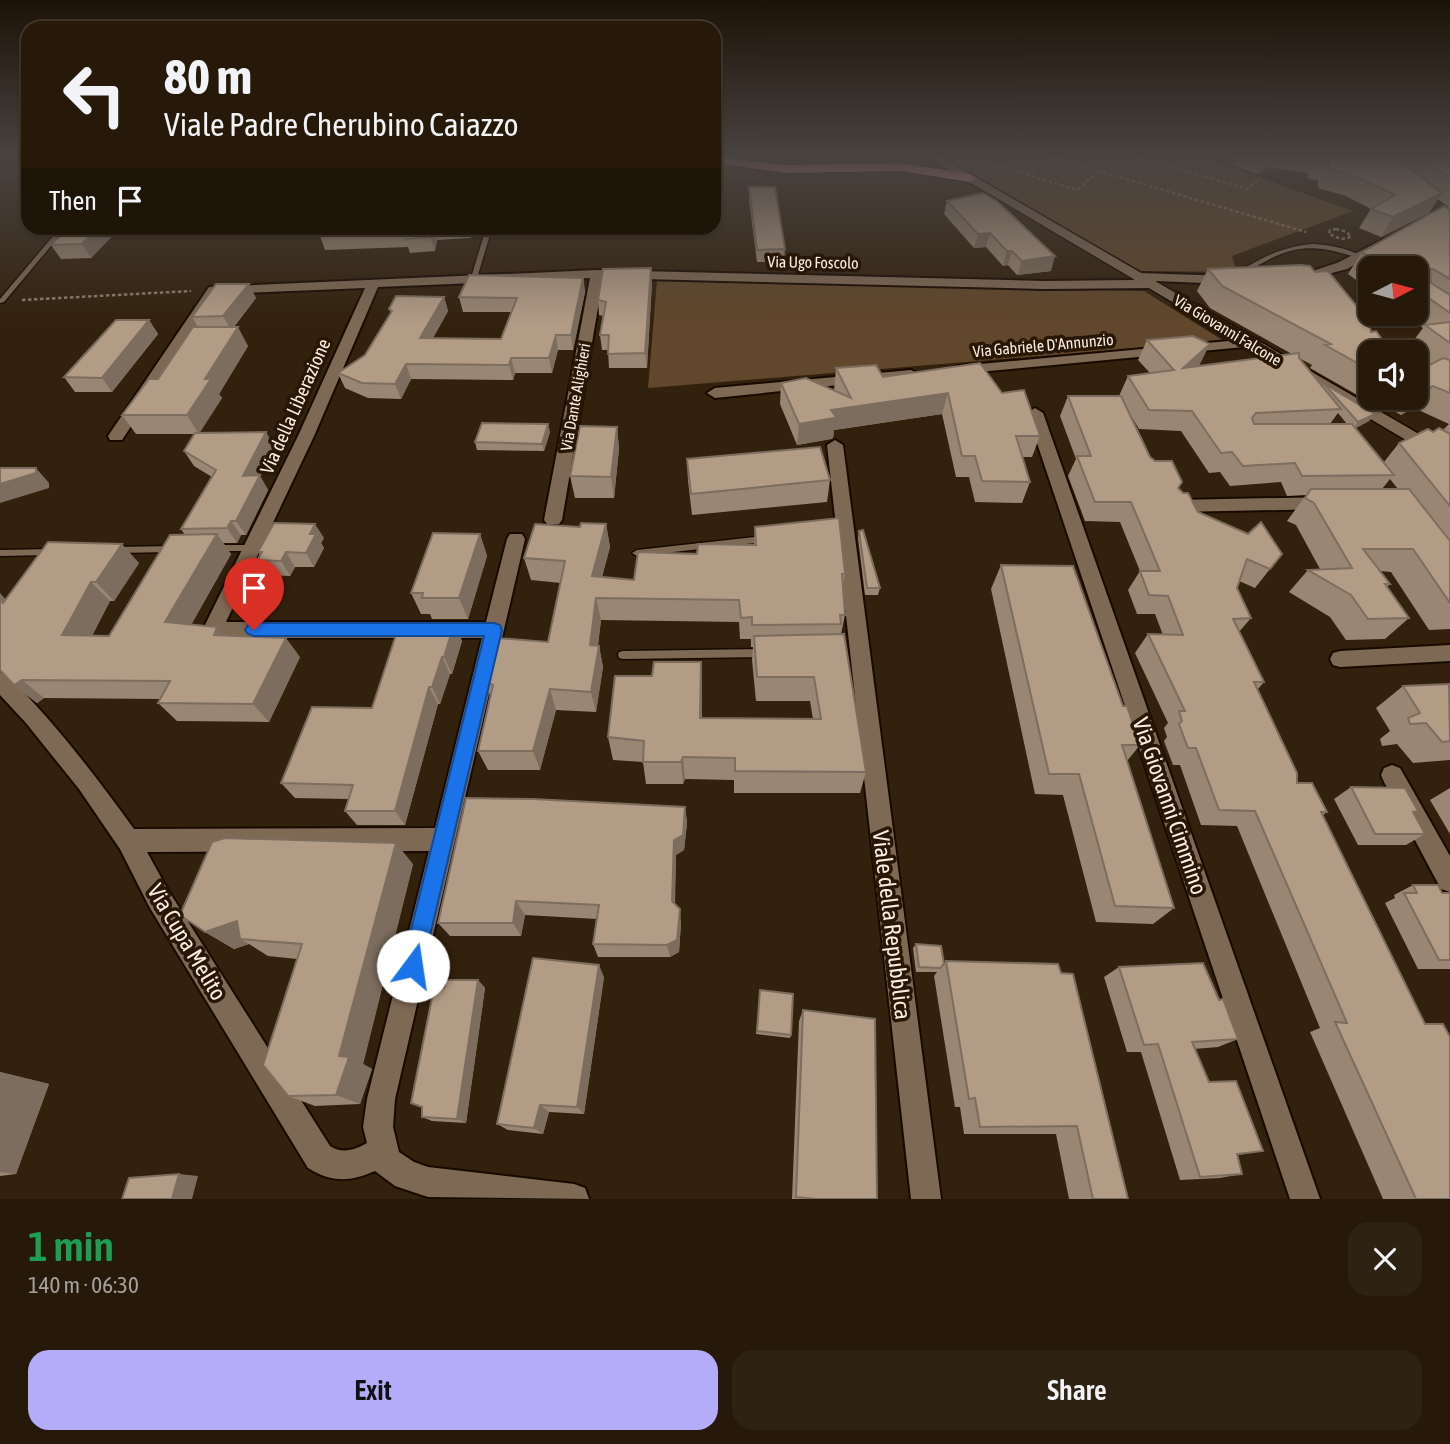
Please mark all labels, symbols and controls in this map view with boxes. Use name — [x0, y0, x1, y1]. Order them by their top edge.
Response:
text: 80 m — [164, 48, 252, 104]
icon: left — [49, 49, 140, 140]
text: Viale Padre Cherubino Caiazzo — [164, 106, 519, 143]
icon: arrive — [111, 182, 149, 220]
text: Then — [49, 186, 97, 216]
street label: Via Ugo Foscolo — [767, 252, 859, 273]
north arrow — [1358, 256, 1428, 326]
map controls — [1358, 256, 1428, 410]
street label: Via Giovanni Falcone — [1171, 291, 1285, 369]
street label: Via Gabriele D'Annunzio — [972, 330, 1114, 360]
street label: Via della Liberazione — [255, 335, 335, 477]
button: sound — [1358, 340, 1428, 410]
street label: Via Dante Alighieri — [557, 342, 594, 452]
pin — [224, 558, 284, 630]
icon: arrive — [235, 569, 273, 607]
street label: Via Giovanni Cimmino — [1128, 714, 1212, 898]
street label: Viale della Repubblica — [867, 829, 917, 1021]
street label: Via Cupa Melito — [142, 879, 232, 1005]
position arrow — [376, 929, 450, 1003]
text: 1 min — [28, 1222, 114, 1270]
button: close — [1348, 1222, 1422, 1296]
text: 140 m · 06:30 — [28, 1272, 139, 1298]
button: Exit — [28, 1350, 718, 1430]
button: Share — [732, 1350, 1422, 1430]

